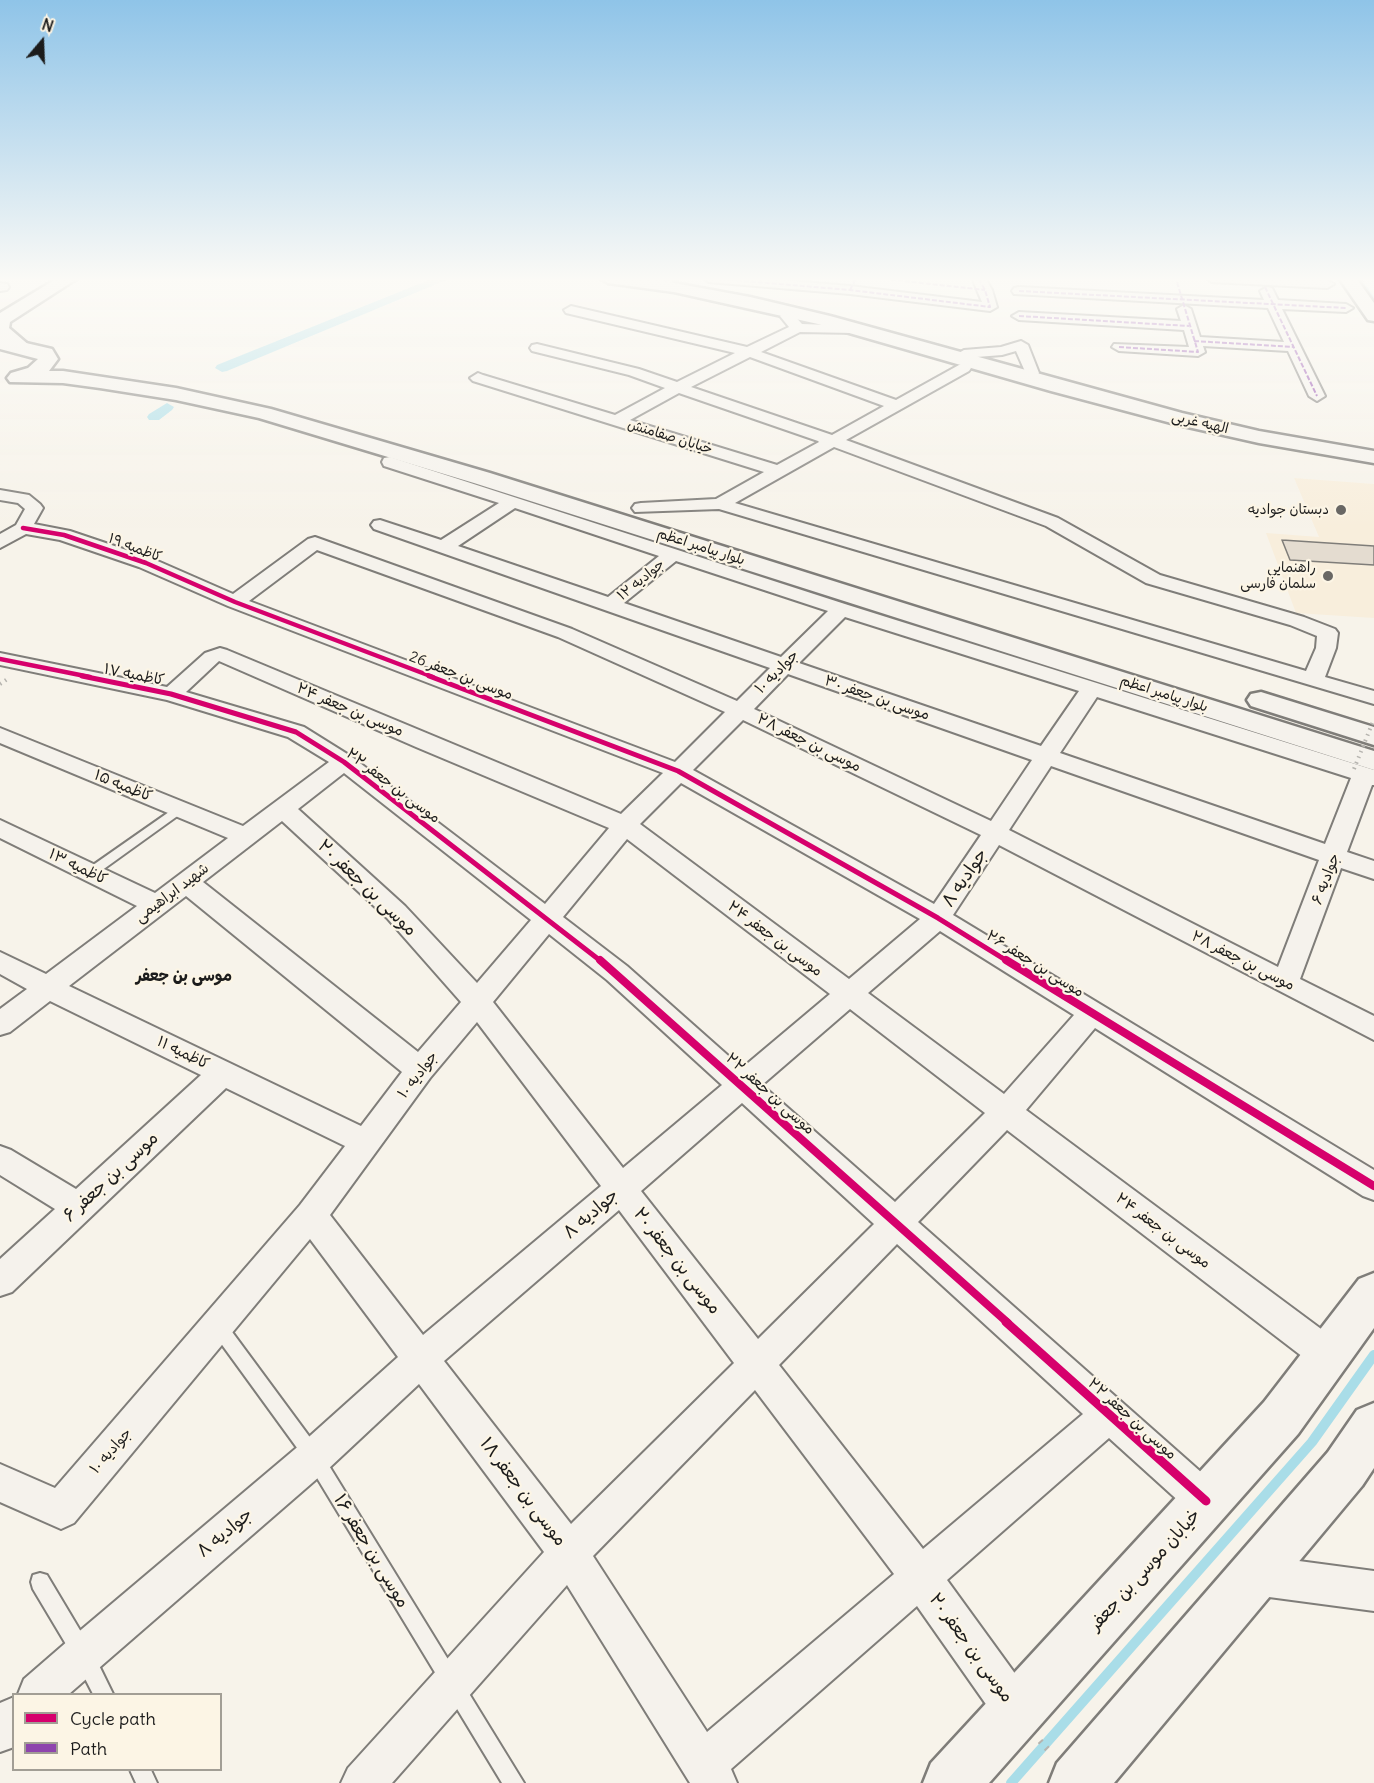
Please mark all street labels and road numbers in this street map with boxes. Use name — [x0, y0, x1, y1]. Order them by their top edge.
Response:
street label: الهیه غربی — [1170, 408, 1230, 438]
street label: خیابان صفامنش — [625, 416, 715, 458]
street label: بلوار پیامبر اعظم — [655, 525, 747, 569]
street label: کاظمیه ۱۹ — [106, 530, 164, 566]
street label: جوادیه ۱۲ — [614, 556, 668, 604]
street label: جوادیه ۱۰ — [751, 646, 803, 698]
street label: موسی بن جعفر 26 — [407, 648, 515, 704]
street label: کاظمیه ۱۷ — [102, 660, 166, 690]
street label: موسی بن جعفر ۳۰ — [822, 672, 932, 724]
street label: بلوار پیامبر اعظم — [1118, 672, 1210, 716]
street label: موسی بن جعفر ۲۴ — [294, 679, 406, 741]
street label: موسی بن جعفر ۲۸ — [754, 710, 864, 776]
street label: موسی بن جعفر ۲۲ — [342, 745, 444, 827]
street label: کاظمیه ۱۵ — [91, 766, 155, 806]
street label: موسی بن جعفر ۲۰ — [313, 835, 421, 941]
street label: کاظمیه ۱۳ — [46, 845, 110, 889]
street label: جوادیه ۸ — [938, 845, 992, 911]
street label: جوادیه ۶ — [1308, 851, 1344, 907]
street label: شهید ابراهیمی — [131, 859, 213, 927]
street label: موسی بن جعفر ۲۴ — [724, 897, 826, 981]
street label: موسی بن جعفر ۲۶ — [983, 927, 1087, 1001]
street label: موسی بن جعفر ۲۸ — [1188, 927, 1298, 995]
street label: کاظمیه ۱۱ — [154, 1033, 212, 1073]
street label: جوادیه ۱۰ — [394, 1048, 442, 1102]
street label: موسی بن جعفر ۲۲ — [722, 1049, 818, 1139]
street label: موسی بن جعفر ۶ — [59, 1127, 163, 1227]
street label: جوادیه ۸ — [559, 1184, 623, 1244]
street label: موسی بن جعفر ۲۴ — [1112, 1189, 1214, 1273]
street label: موسی بن جعفر ۲۰ — [629, 1203, 725, 1319]
street label: موسی بن جعفر ۲۲ — [1084, 1374, 1180, 1464]
street label: جوادیه ۱۰ — [86, 1424, 136, 1478]
street label: موسی بن جعفر ۱۸ — [475, 1433, 571, 1551]
street label: موسی بن جعفر ۱۶ — [329, 1490, 413, 1612]
street label: جوادیه ۸ — [193, 1504, 257, 1562]
street label: خیابان موسی بن جعفر — [1085, 1505, 1205, 1635]
street label: موسی بن جعفر ۲۰ — [924, 1589, 1018, 1707]

